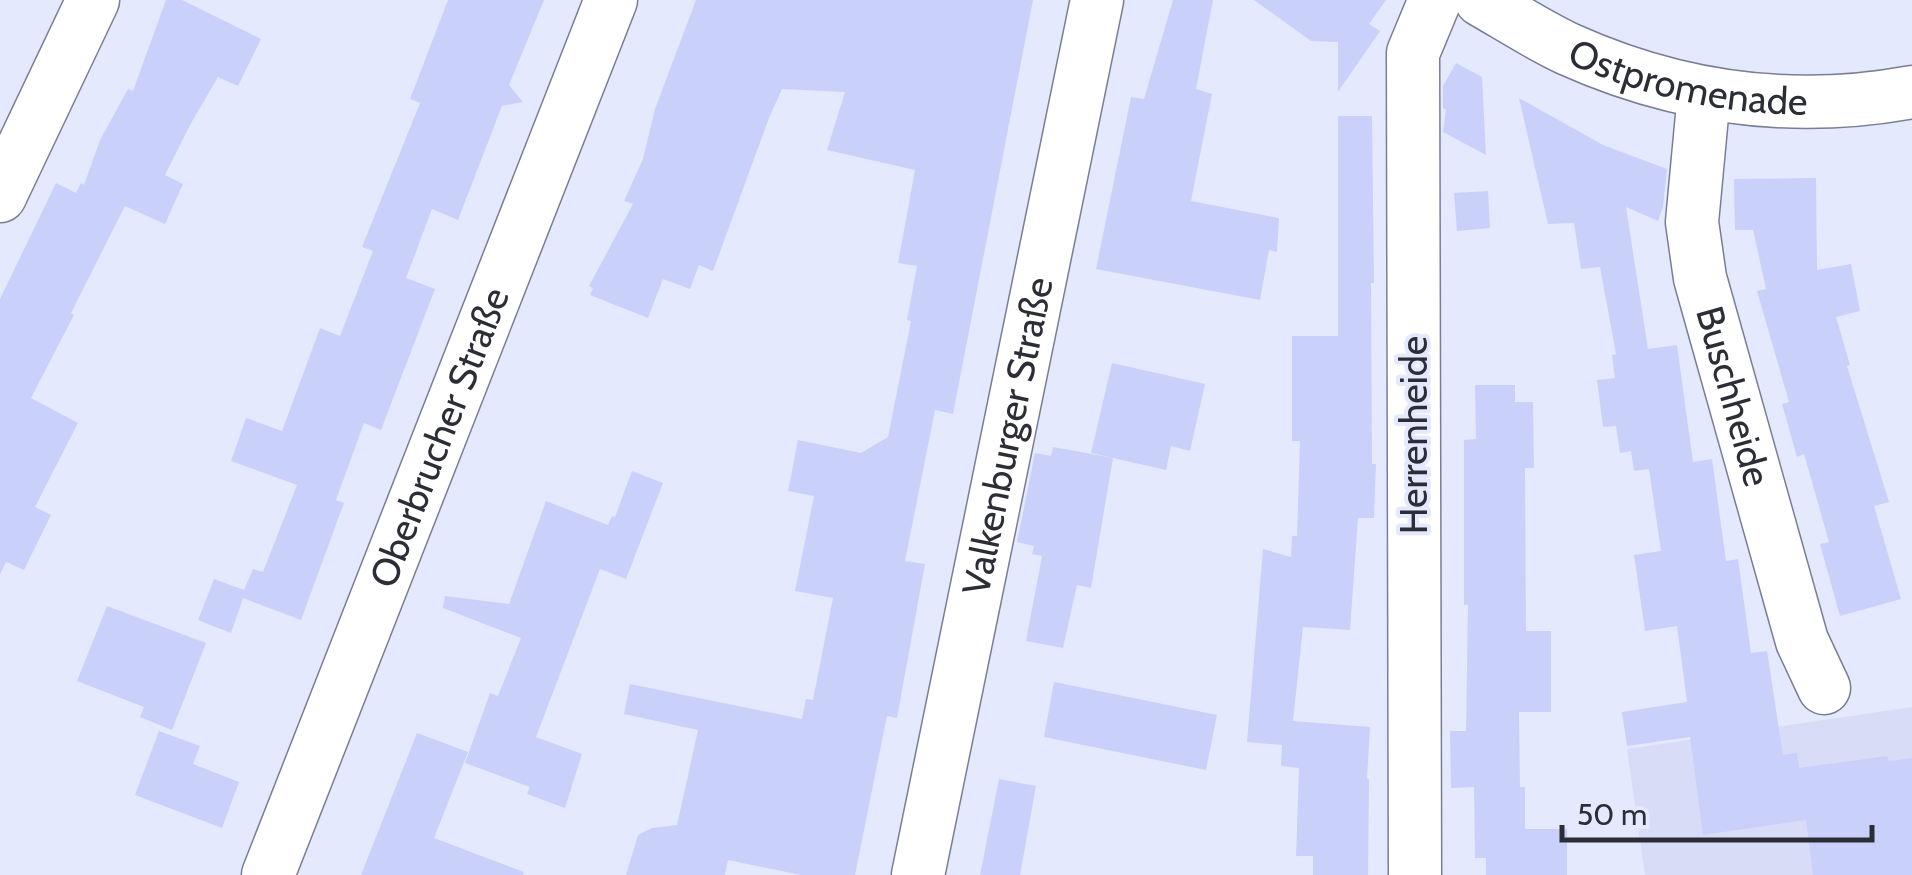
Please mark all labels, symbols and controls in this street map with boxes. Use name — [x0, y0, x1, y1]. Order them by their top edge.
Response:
street label: Ostpromenade — [1562, 28, 1808, 125]
street label: Valkenburger Straße — [952, 273, 1063, 599]
street label: Oberbrucher Straße — [359, 281, 519, 594]
street label: Buschheide — [1686, 301, 1781, 491]
street label: Herrenheide — [1390, 336, 1437, 534]
scale bar — [1562, 780, 1872, 842]
text: 50 m — [1577, 796, 1647, 833]

